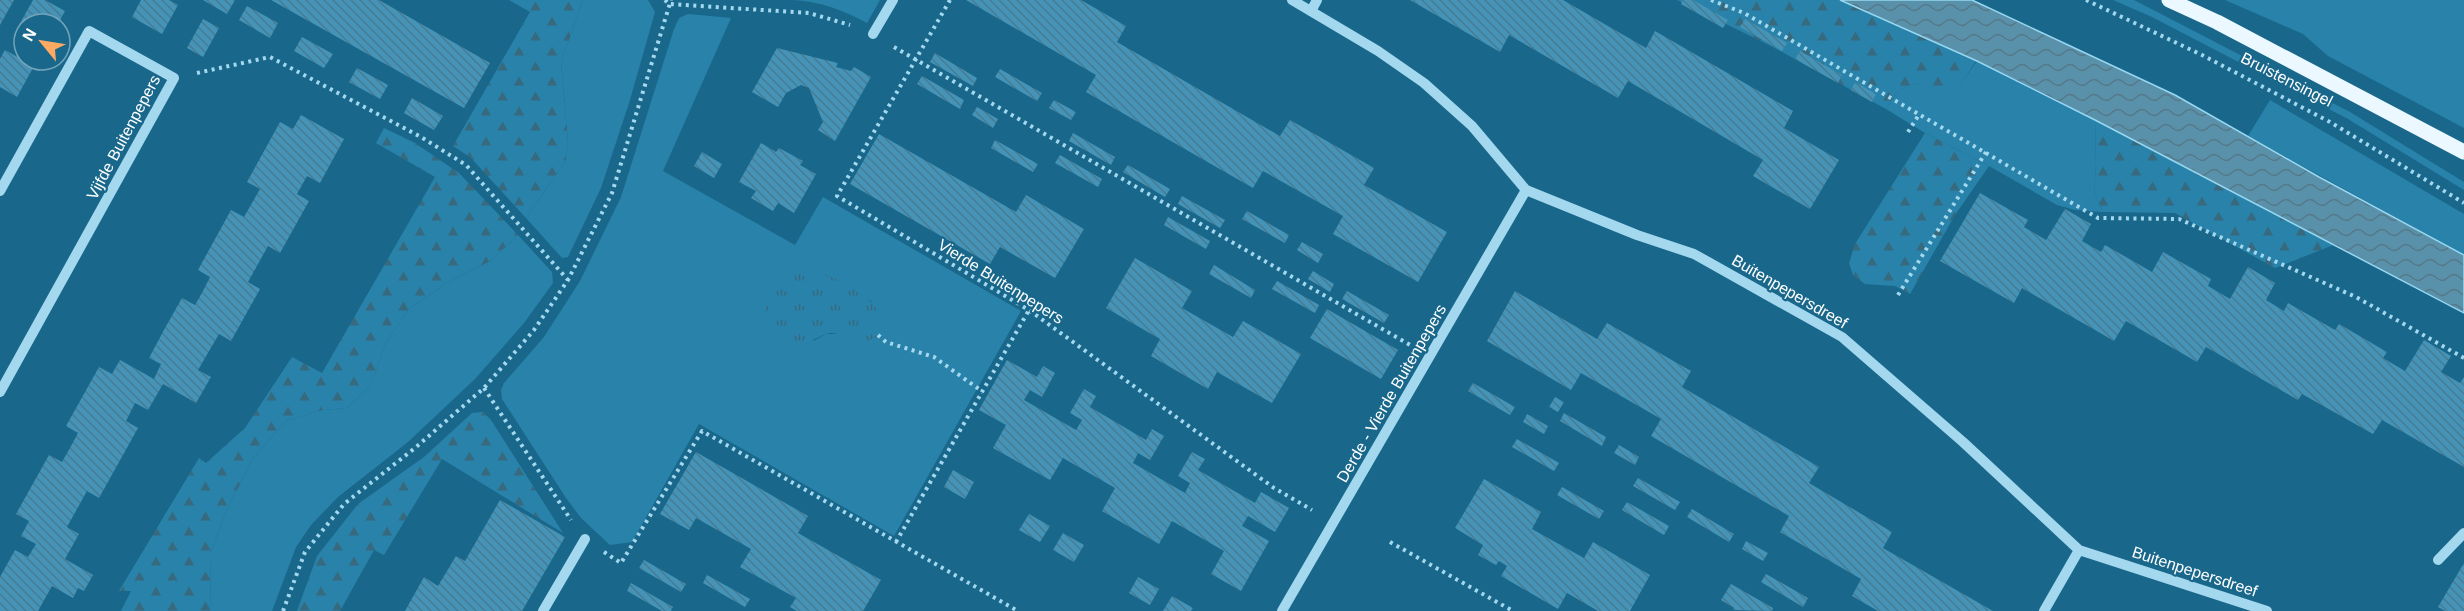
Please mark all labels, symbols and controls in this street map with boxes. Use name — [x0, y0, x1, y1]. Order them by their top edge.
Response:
north arrow — [12, 12, 72, 72]
text: N — [19, 25, 40, 44]
street label: Bruistensingel — [2238, 49, 2335, 110]
street label: Vijfde Buitenpepers — [83, 72, 163, 202]
street label: Vierde Buitenpepers — [935, 236, 1067, 327]
street label: Buitenpepersdreef — [1729, 251, 1851, 332]
street label: Derde - Vierde Buitenpepers — [1333, 301, 1449, 485]
street label: Buitenpepersdreef — [2130, 543, 2260, 600]

